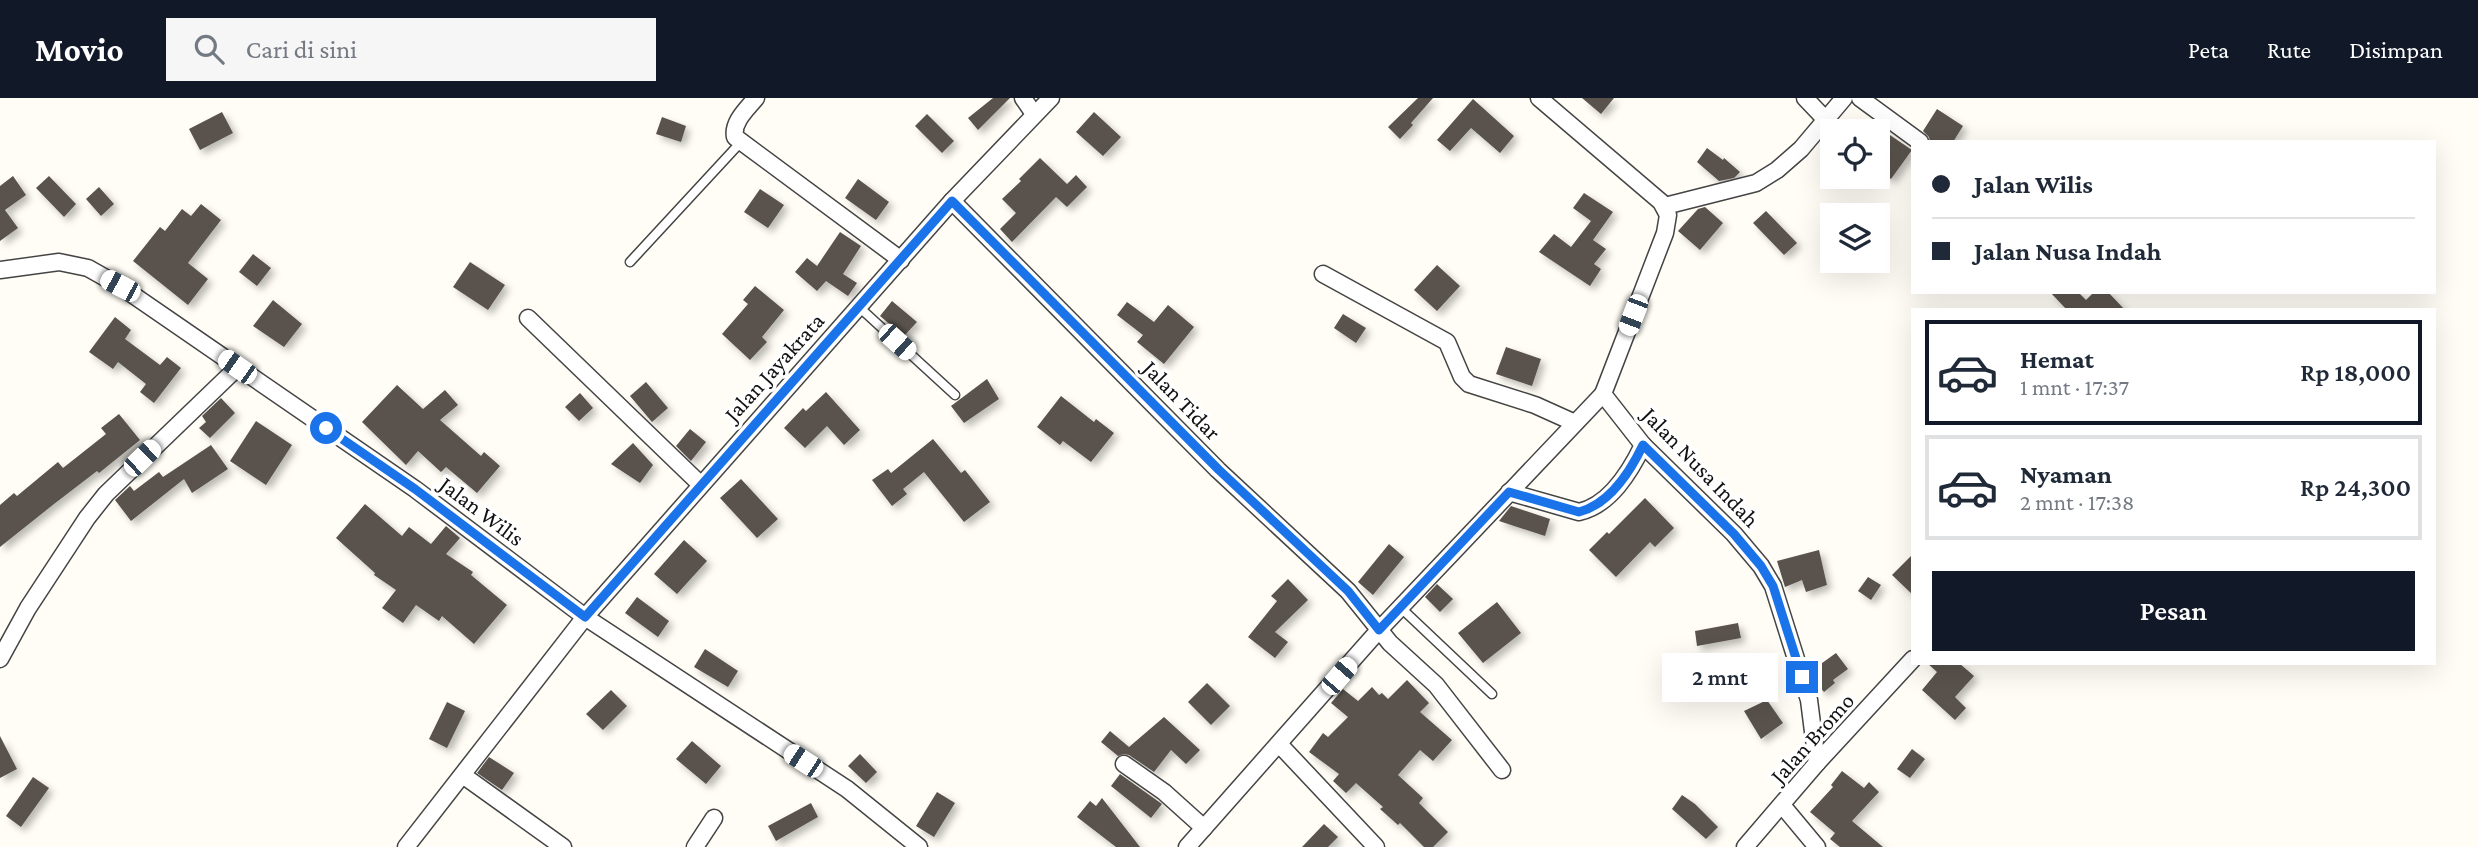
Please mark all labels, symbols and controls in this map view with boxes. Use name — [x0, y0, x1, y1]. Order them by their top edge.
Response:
search box — [166, 18, 656, 81]
icon: search — [190, 30, 228, 68]
text: Movio — [35, 31, 124, 68]
text: Cari di sini — [246, 35, 357, 64]
text: Peta — [2188, 36, 2229, 63]
text: Rute — [2267, 36, 2311, 63]
text: Disimpan — [2349, 36, 2443, 63]
map controls — [1820, 119, 1890, 273]
button: locate — [1820, 119, 1890, 189]
text: Jalan Wilis — [1974, 170, 2093, 199]
button: layers — [1820, 203, 1890, 273]
text: Jalan Nusa Indah — [1974, 237, 2161, 266]
car — [97, 267, 144, 305]
car — [1616, 292, 1651, 338]
street label: Jalan Jayakrata — [717, 307, 830, 428]
car — [875, 320, 920, 364]
icon: car — [1936, 341, 1999, 404]
text: Hemat — [2020, 345, 2094, 374]
car — [214, 346, 261, 388]
street label: Jalan Tidar — [1136, 353, 1226, 445]
text: Rp 18,000 — [2300, 358, 2411, 387]
text: 1 mnt · 17:37 — [2020, 374, 2129, 400]
street label: Jalan Nusa Indah — [1636, 400, 1765, 532]
route start — [310, 412, 342, 444]
car — [120, 436, 165, 480]
icon: car — [1936, 456, 1999, 519]
text: Nyaman — [2020, 460, 2112, 489]
street label: Jalan Wilis — [433, 470, 529, 551]
text: Rp 24,300 — [2300, 473, 2411, 502]
text: 2 mnt · 17:38 — [2020, 489, 2134, 515]
button: Pesan — [1932, 571, 2415, 651]
callout: 2 mnt — [1662, 652, 1778, 702]
car — [1318, 653, 1361, 699]
route end — [1786, 661, 1818, 693]
text: 2 mnt — [1692, 664, 1748, 690]
street label: Jalan Bromo — [1763, 688, 1859, 790]
car — [780, 741, 827, 781]

